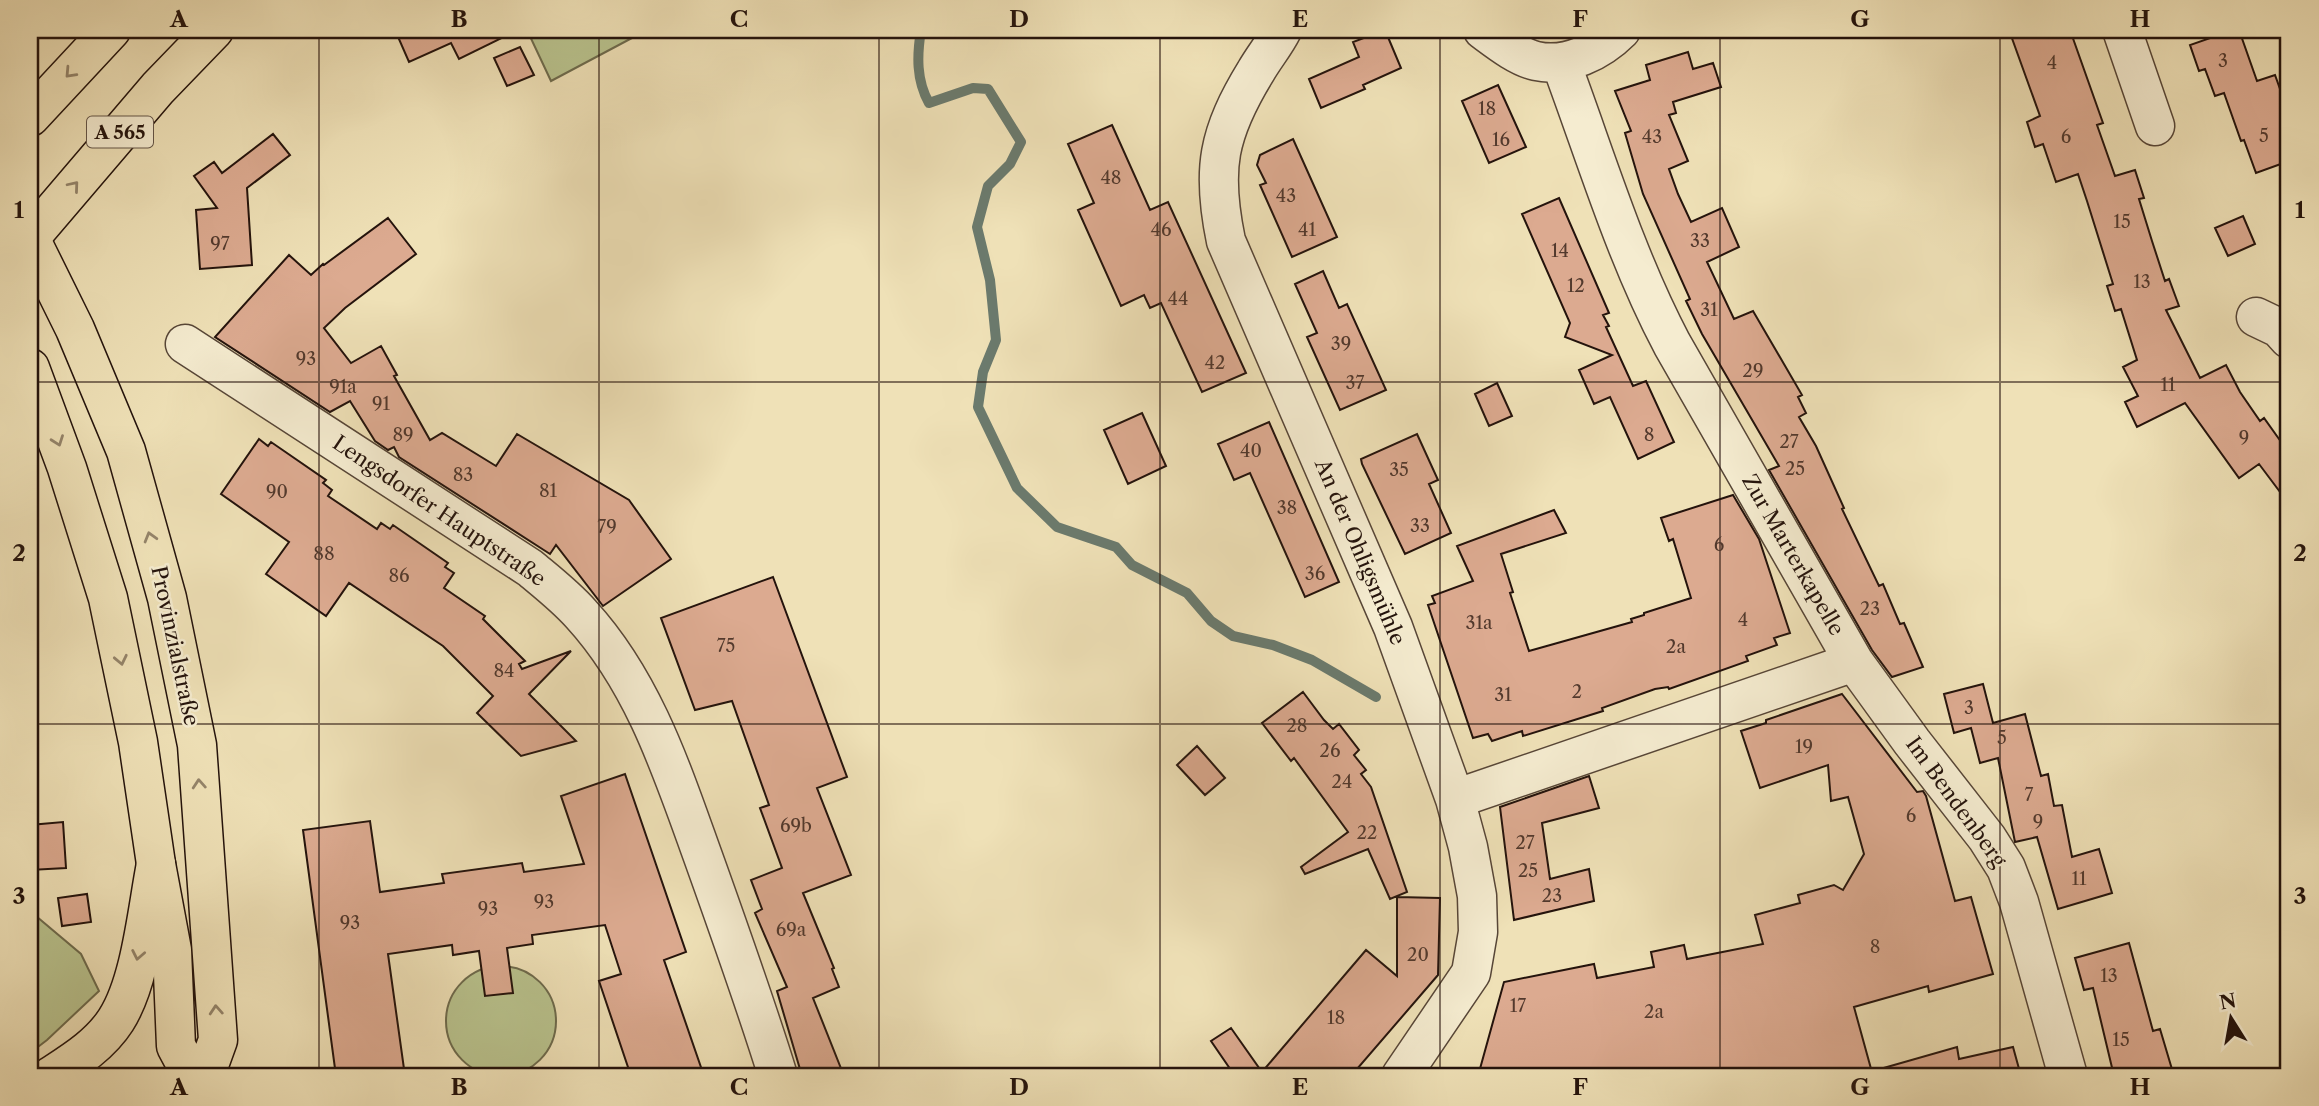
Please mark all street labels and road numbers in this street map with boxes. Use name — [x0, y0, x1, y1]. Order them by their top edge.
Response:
road number: A 565 — [87, 116, 153, 148]
street label: Lengsdorfer Hauptstraße — [328, 430, 550, 591]
street label: An der Ohligsmühle — [1310, 454, 1411, 648]
street label: Zur Marterkapelle — [1737, 470, 1850, 640]
street label: Provinzialstraße — [146, 564, 205, 728]
street label: Im Bendenberg — [1901, 732, 2012, 872]

